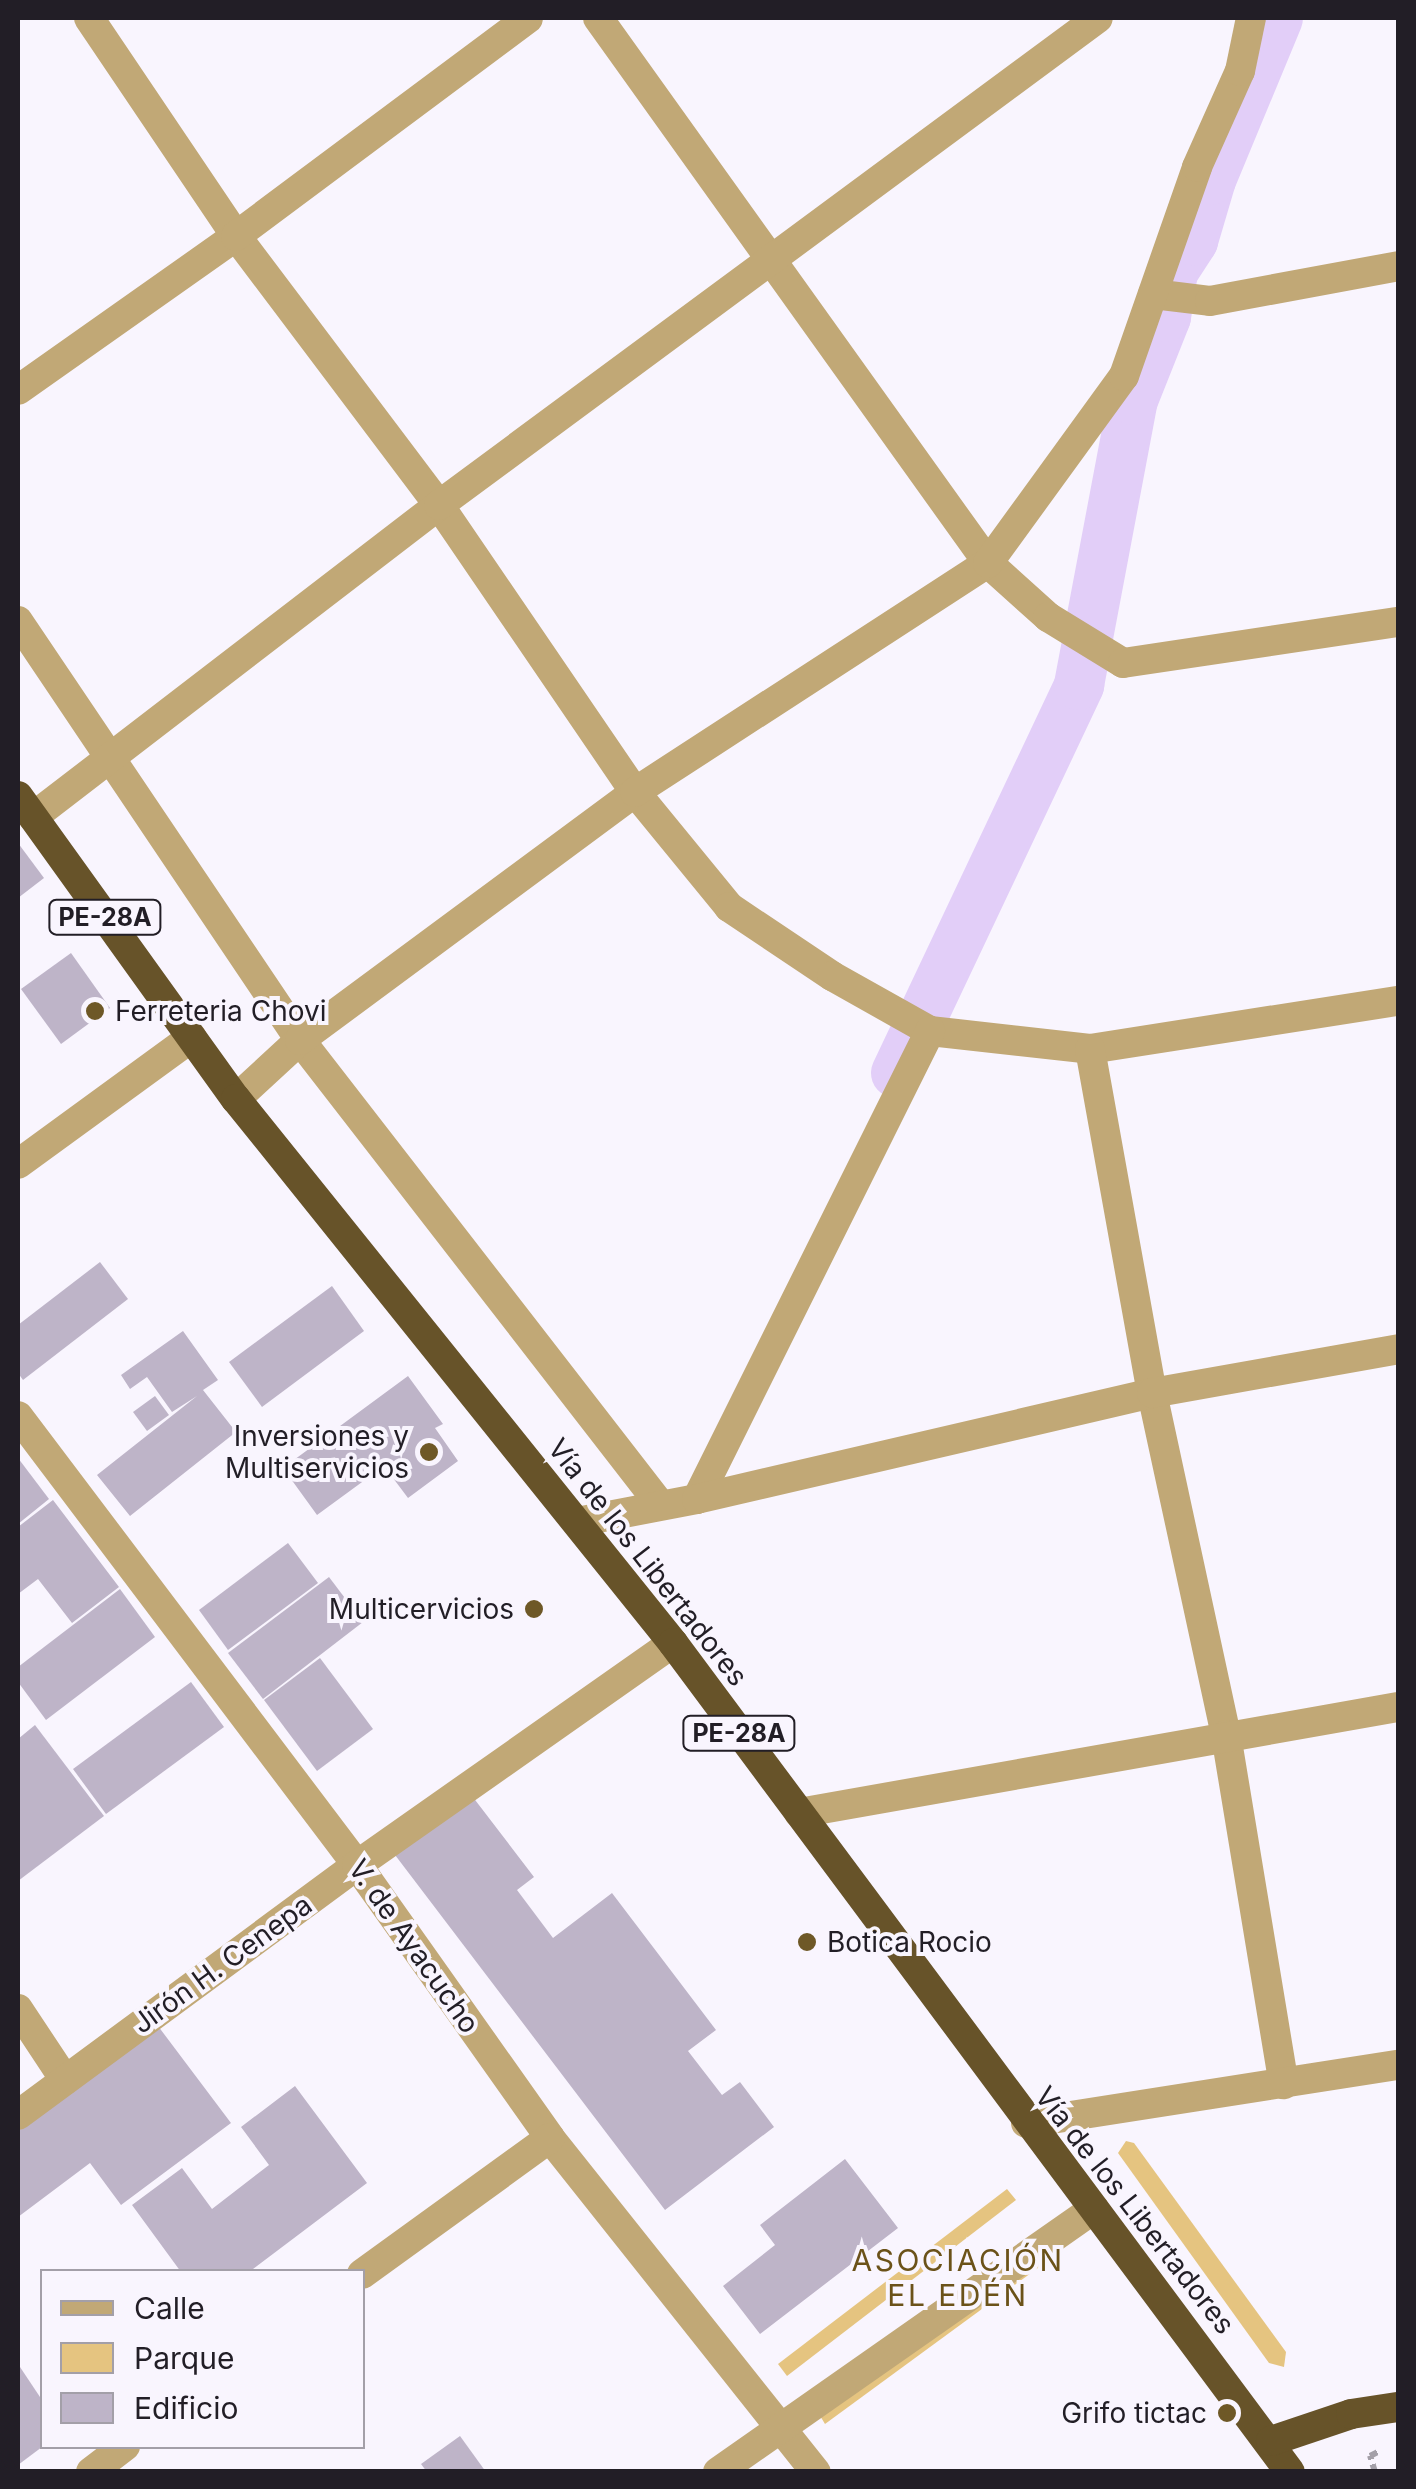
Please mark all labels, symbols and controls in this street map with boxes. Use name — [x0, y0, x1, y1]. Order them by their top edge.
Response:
road number: PE-28A — [48, 897, 162, 937]
place label: Ferreteria Chovi — [115, 994, 326, 1028]
marker: Ferreteria Chovi — [84, 1000, 106, 1022]
place label: Inversiones y Multiservicios — [225, 1419, 409, 1485]
street label: Vía de los Libertadores — [541, 1432, 755, 1692]
marker: Inversiones y Multiservicios — [418, 1441, 440, 1463]
place label: Multicervicios — [329, 1592, 514, 1626]
marker: Multicervicios — [523, 1598, 545, 1620]
road number: PE-28A — [682, 1713, 796, 1753]
street label: V. de Ayacucho — [342, 1853, 486, 2039]
street label: Jirón H. Cenepa — [126, 1888, 318, 2040]
place label: Botica Rocio — [827, 1925, 992, 1959]
marker: Botica Rocio — [796, 1931, 818, 1953]
street label: Vía de los Libertadores — [1028, 2080, 1242, 2340]
district label: ASOCIACIÓN EL EDÉN — [851, 2242, 1065, 2312]
legend — [40, 2269, 365, 2449]
text: Calle — [134, 2290, 205, 2326]
text: Parque — [134, 2340, 234, 2376]
text: Edificio — [134, 2390, 238, 2426]
place label: Grifo tictac — [1061, 2396, 1207, 2430]
marker: Grifo tictac — [1216, 2402, 1238, 2424]

